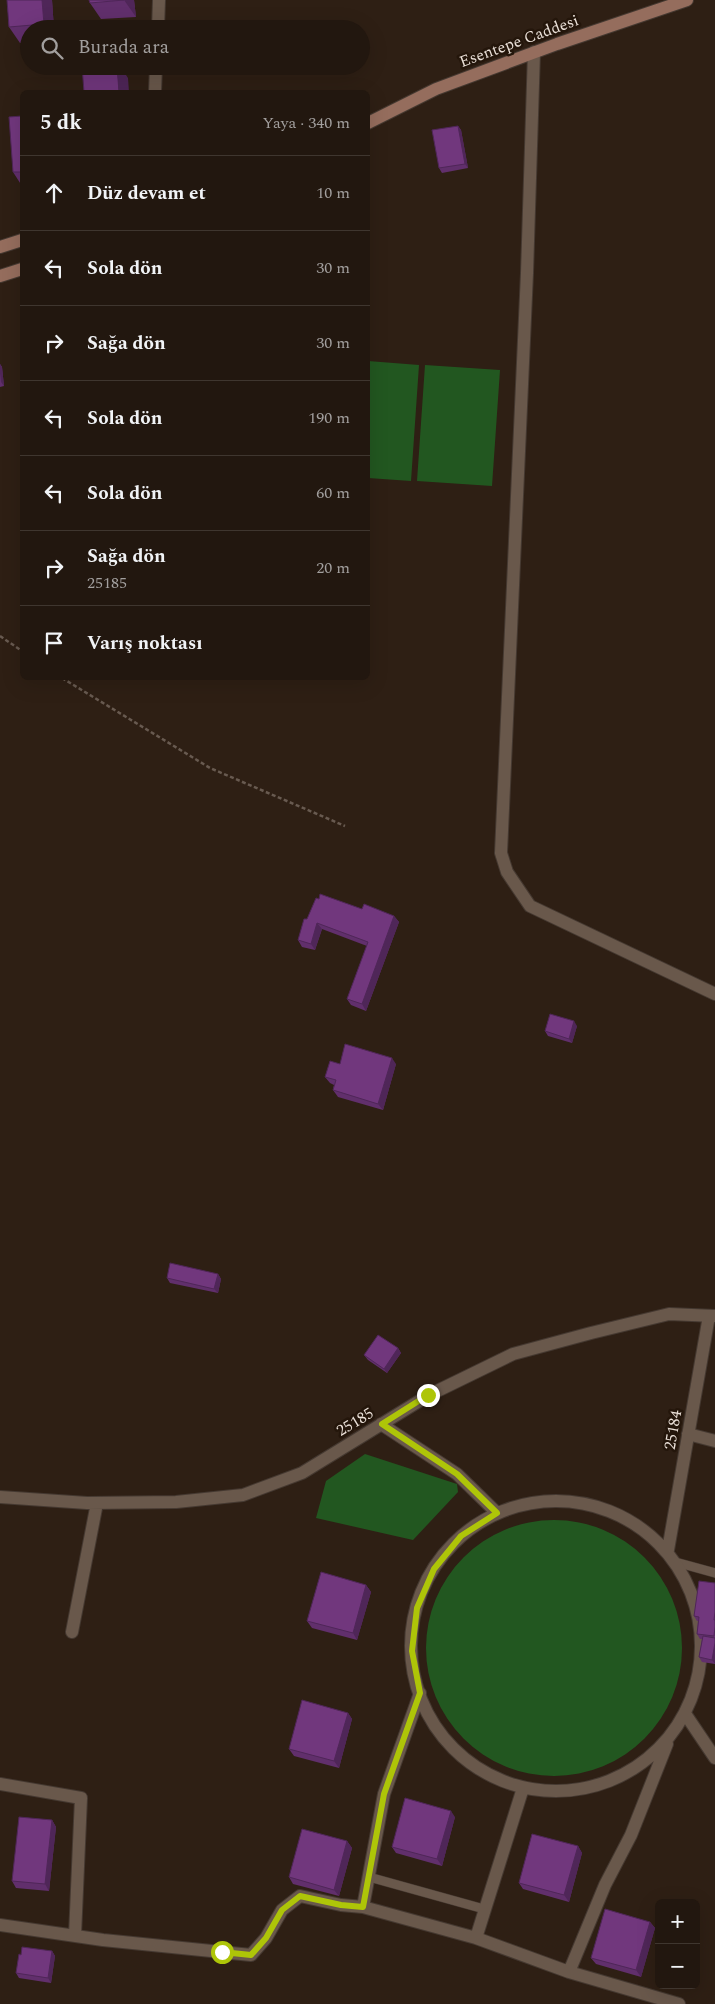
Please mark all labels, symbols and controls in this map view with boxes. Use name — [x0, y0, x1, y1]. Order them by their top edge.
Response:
street label: Esentepe Caddesi — [456, 8, 582, 74]
search box — [20, 20, 370, 75]
text: Burada ara — [78, 33, 169, 62]
icon: search — [38, 34, 66, 62]
text: 5 dk — [40, 107, 82, 139]
text: Yaya · 340 m — [263, 111, 350, 135]
icon: ahead — [40, 179, 68, 207]
text: Düz devam et — [87, 179, 206, 208]
text: 10 m — [316, 181, 350, 205]
icon: left — [40, 254, 68, 282]
text: Sola dön — [87, 254, 162, 283]
text: 30 m — [316, 256, 350, 280]
icon: right — [40, 329, 68, 357]
text: Sağa dön — [87, 329, 166, 358]
text: 30 m — [316, 331, 350, 355]
icon: left — [40, 404, 68, 432]
text: Sola dön — [87, 404, 162, 433]
text: 190 m — [308, 406, 350, 430]
icon: left — [40, 479, 68, 507]
text: Sola dön — [87, 479, 162, 508]
text: 60 m — [316, 481, 350, 505]
text: Sağa dön — [87, 542, 166, 571]
icon: right — [40, 554, 68, 582]
text: 20 m — [316, 556, 350, 580]
text: 25185 — [87, 571, 127, 595]
icon: arrive — [40, 629, 68, 657]
text: Varış noktası — [87, 629, 203, 658]
route end — [417, 1384, 440, 1407]
street label: 25185 — [332, 1401, 378, 1443]
street label: 25184 — [658, 1408, 688, 1452]
map controls — [655, 1899, 700, 1989]
button: + — [655, 1899, 700, 1944]
route start — [211, 1941, 234, 1964]
button: − — [655, 1944, 700, 1989]

